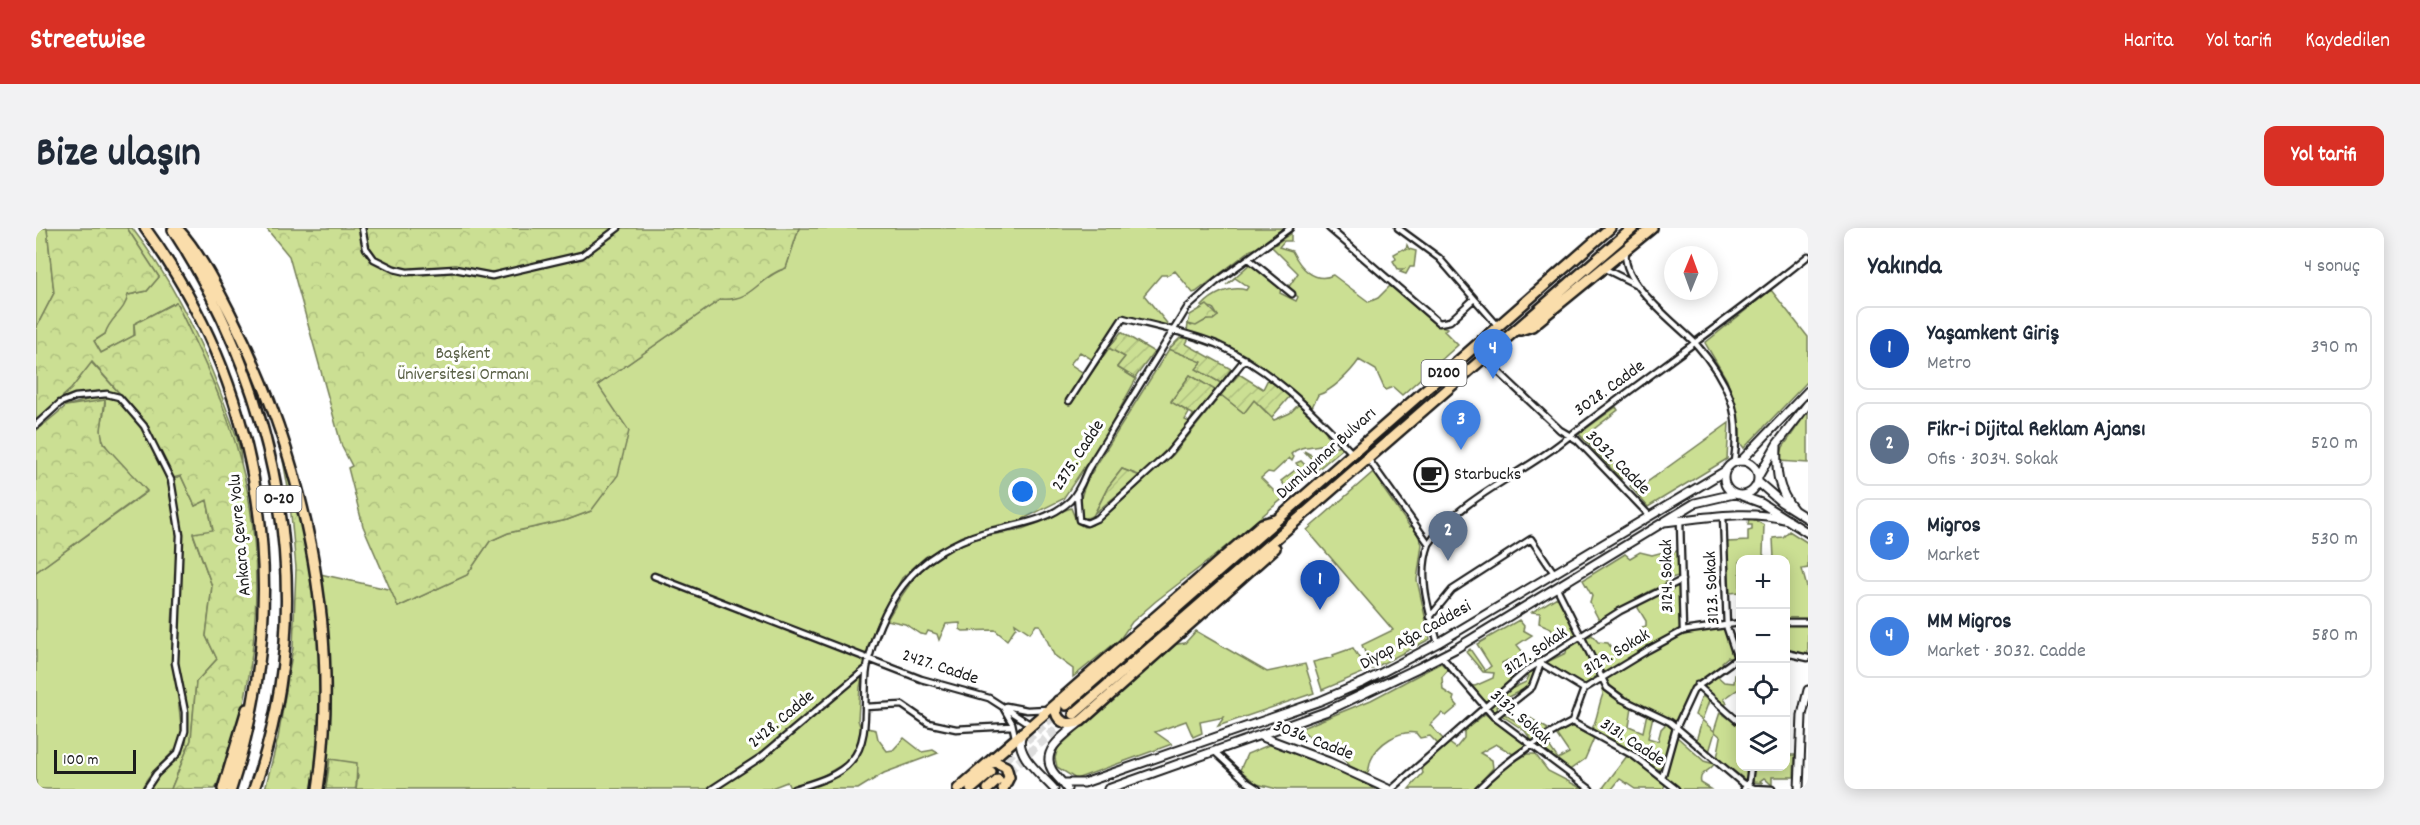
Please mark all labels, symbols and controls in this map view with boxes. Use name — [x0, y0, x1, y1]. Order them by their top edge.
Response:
text: Streetwise — [30, 22, 145, 62]
text: Harita — [2124, 27, 2173, 57]
text: Yol tarifi — [2206, 27, 2272, 57]
text: Kaydedilen — [2305, 27, 2390, 57]
text: Bize ulaşın — [36, 126, 201, 186]
button: Yol tarifi — [2264, 126, 2384, 186]
north arrow — [1664, 246, 1718, 300]
text: Yakında — [1868, 249, 1942, 286]
text: 4 sonuç — [2304, 253, 2360, 281]
text: Yaşamkent Giriş — [1927, 319, 2059, 350]
pin: 4 — [1474, 330, 1512, 379]
text: 1 — [1887, 334, 1892, 362]
text: 390 m — [2311, 334, 2358, 362]
park label: Başkent Üniversitesi Ormanı — [397, 342, 529, 388]
text: Metro — [1927, 350, 1971, 378]
street label: 3028. Cadde — [1569, 355, 1651, 423]
road number: D200 — [1422, 360, 1466, 386]
pin: 3 — [1442, 400, 1480, 450]
street label: Dumlupınar Bulvarı — [1271, 402, 1383, 506]
street label: 2375. Cadde — [1047, 415, 1111, 496]
text: Fikr-i Dijital Reklam Ajansı — [1927, 415, 2145, 446]
street label: 3032. Cadde — [1579, 425, 1655, 501]
text: 2 — [1885, 430, 1894, 458]
text: 520 m — [2311, 430, 2358, 458]
text: Ofis · 3034. Sokak — [1927, 446, 2058, 474]
cafe icon: Starbucks — [1413, 457, 1449, 493]
place label: Starbucks — [1454, 463, 1521, 488]
street label: Ankara Çevre Yolu — [223, 473, 259, 597]
your location — [1008, 477, 1037, 506]
road number: O-20 — [256, 486, 302, 512]
text: Migros — [1927, 511, 1981, 542]
pin: 2 — [1428, 512, 1468, 561]
text: 3 — [1885, 526, 1894, 554]
text: 530 m — [2311, 526, 2358, 554]
street label: 3124. Sokak — [1655, 539, 1681, 613]
text: Market — [1927, 542, 1980, 570]
street label: 3123. Sokak — [1699, 550, 1727, 626]
map controls — [1736, 555, 1790, 771]
button: + — [1736, 555, 1790, 609]
pin: 1 — [1300, 560, 1340, 610]
street label: Diyap Ağa Caddesi — [1356, 595, 1476, 677]
text: MM Migros — [1927, 607, 2012, 638]
button: − — [1736, 609, 1790, 663]
street label: 3127. Sokak — [1499, 621, 1573, 683]
text: 4 — [1885, 622, 1894, 650]
text: 580 m — [2312, 622, 2358, 650]
street label: 3129. Sokak — [1579, 623, 1655, 683]
text: Market · 3032. Cadde — [1927, 638, 2086, 666]
street label: 2427. Cadde — [898, 644, 982, 692]
button: locate — [1736, 663, 1790, 717]
street label: 3132. Sokak — [1484, 684, 1556, 752]
street label: 2428. Cadde — [743, 685, 821, 755]
street label: 3131. Cadde — [1595, 713, 1670, 773]
street label: 3036. Cadde — [1269, 714, 1357, 768]
button: layers — [1736, 717, 1790, 771]
scale bar — [54, 747, 136, 774]
text: 100 m — [63, 749, 99, 772]

